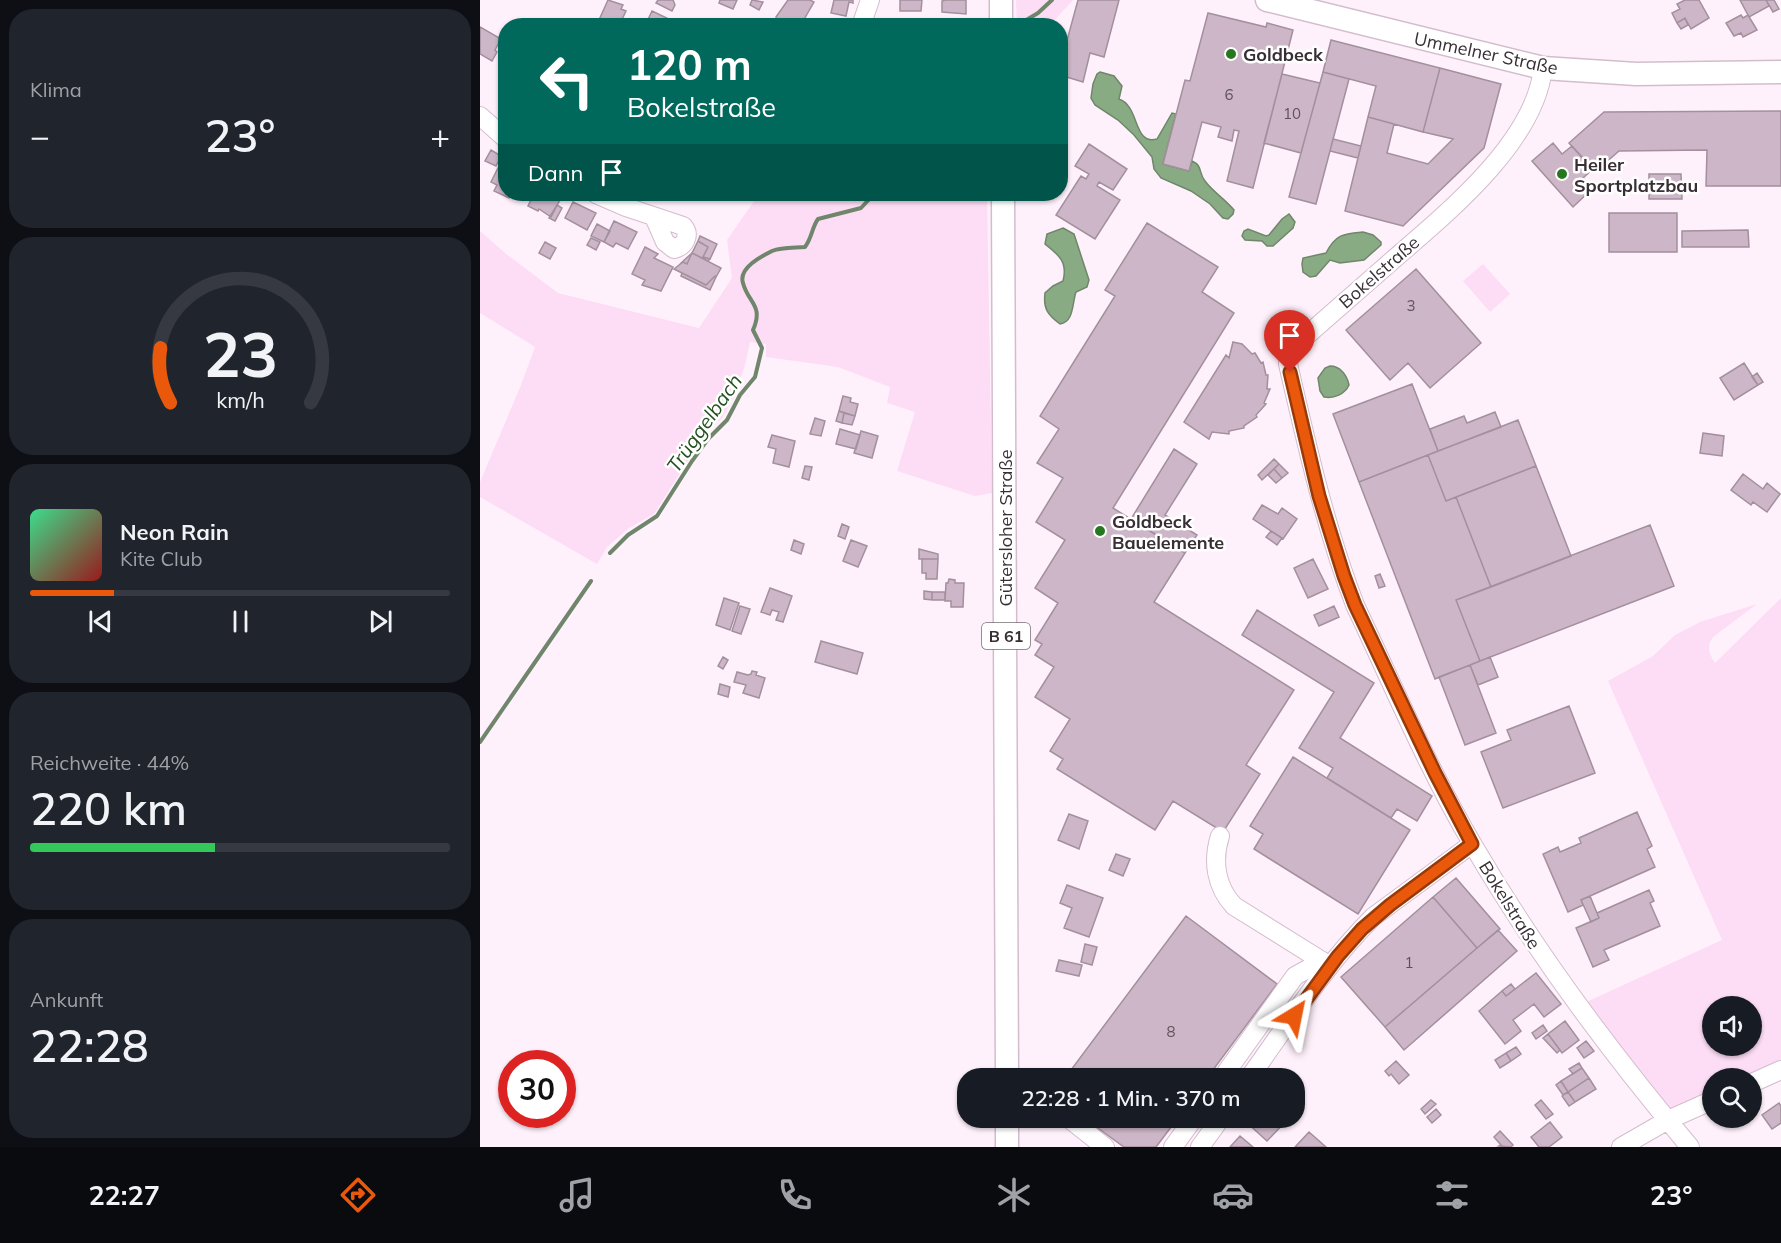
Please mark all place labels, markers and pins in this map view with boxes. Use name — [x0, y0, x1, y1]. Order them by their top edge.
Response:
place label: Goldbeck — [1243, 43, 1324, 66]
marker: Goldbeck — [1224, 47, 1238, 61]
place label: Heiler Sportplatzbau — [1574, 153, 1698, 197]
marker: Heiler Sportplatzbau — [1555, 167, 1569, 181]
pin — [1264, 310, 1315, 372]
place label: Goldbeck Bauelemente — [1112, 510, 1224, 554]
marker: Goldbeck Bauelemente — [1093, 524, 1107, 538]

